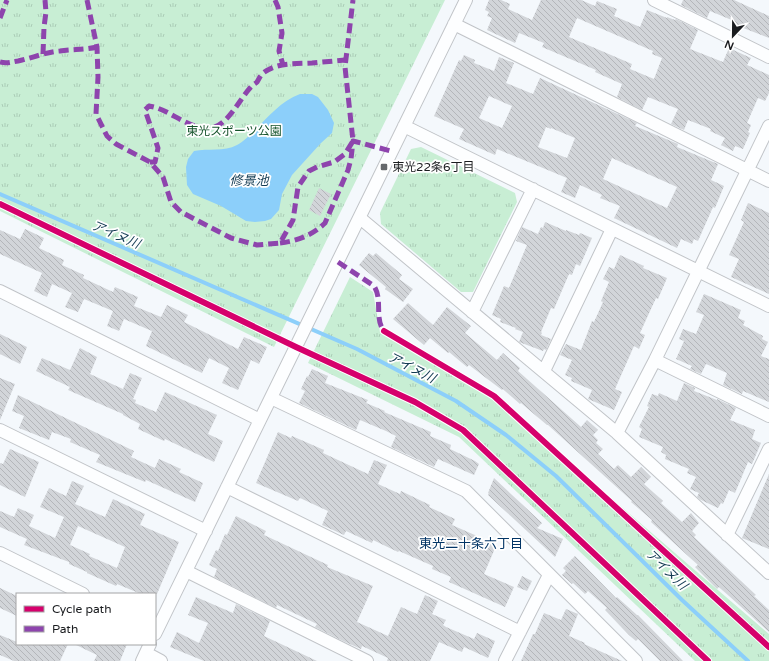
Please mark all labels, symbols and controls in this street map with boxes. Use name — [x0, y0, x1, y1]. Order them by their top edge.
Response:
north arrow — [713, 16, 753, 56]
text: N — [723, 37, 736, 52]
park label: 東光スポーツ公園 — [186, 124, 282, 138]
place label: 東光22条6丁目 — [392, 160, 475, 174]
marker: 東光22条6丁目 — [379, 162, 389, 172]
water label: 修景池 — [229, 173, 270, 189]
water label: アイヌ川 — [89, 218, 144, 253]
water label: アイヌ川 — [385, 349, 440, 388]
district label: 東光二十条六丁目 — [419, 536, 523, 552]
water label: アイヌ川 — [642, 546, 692, 595]
legend — [16, 593, 156, 645]
text: Cycle path — [52, 602, 111, 616]
text: Path — [52, 622, 78, 636]

